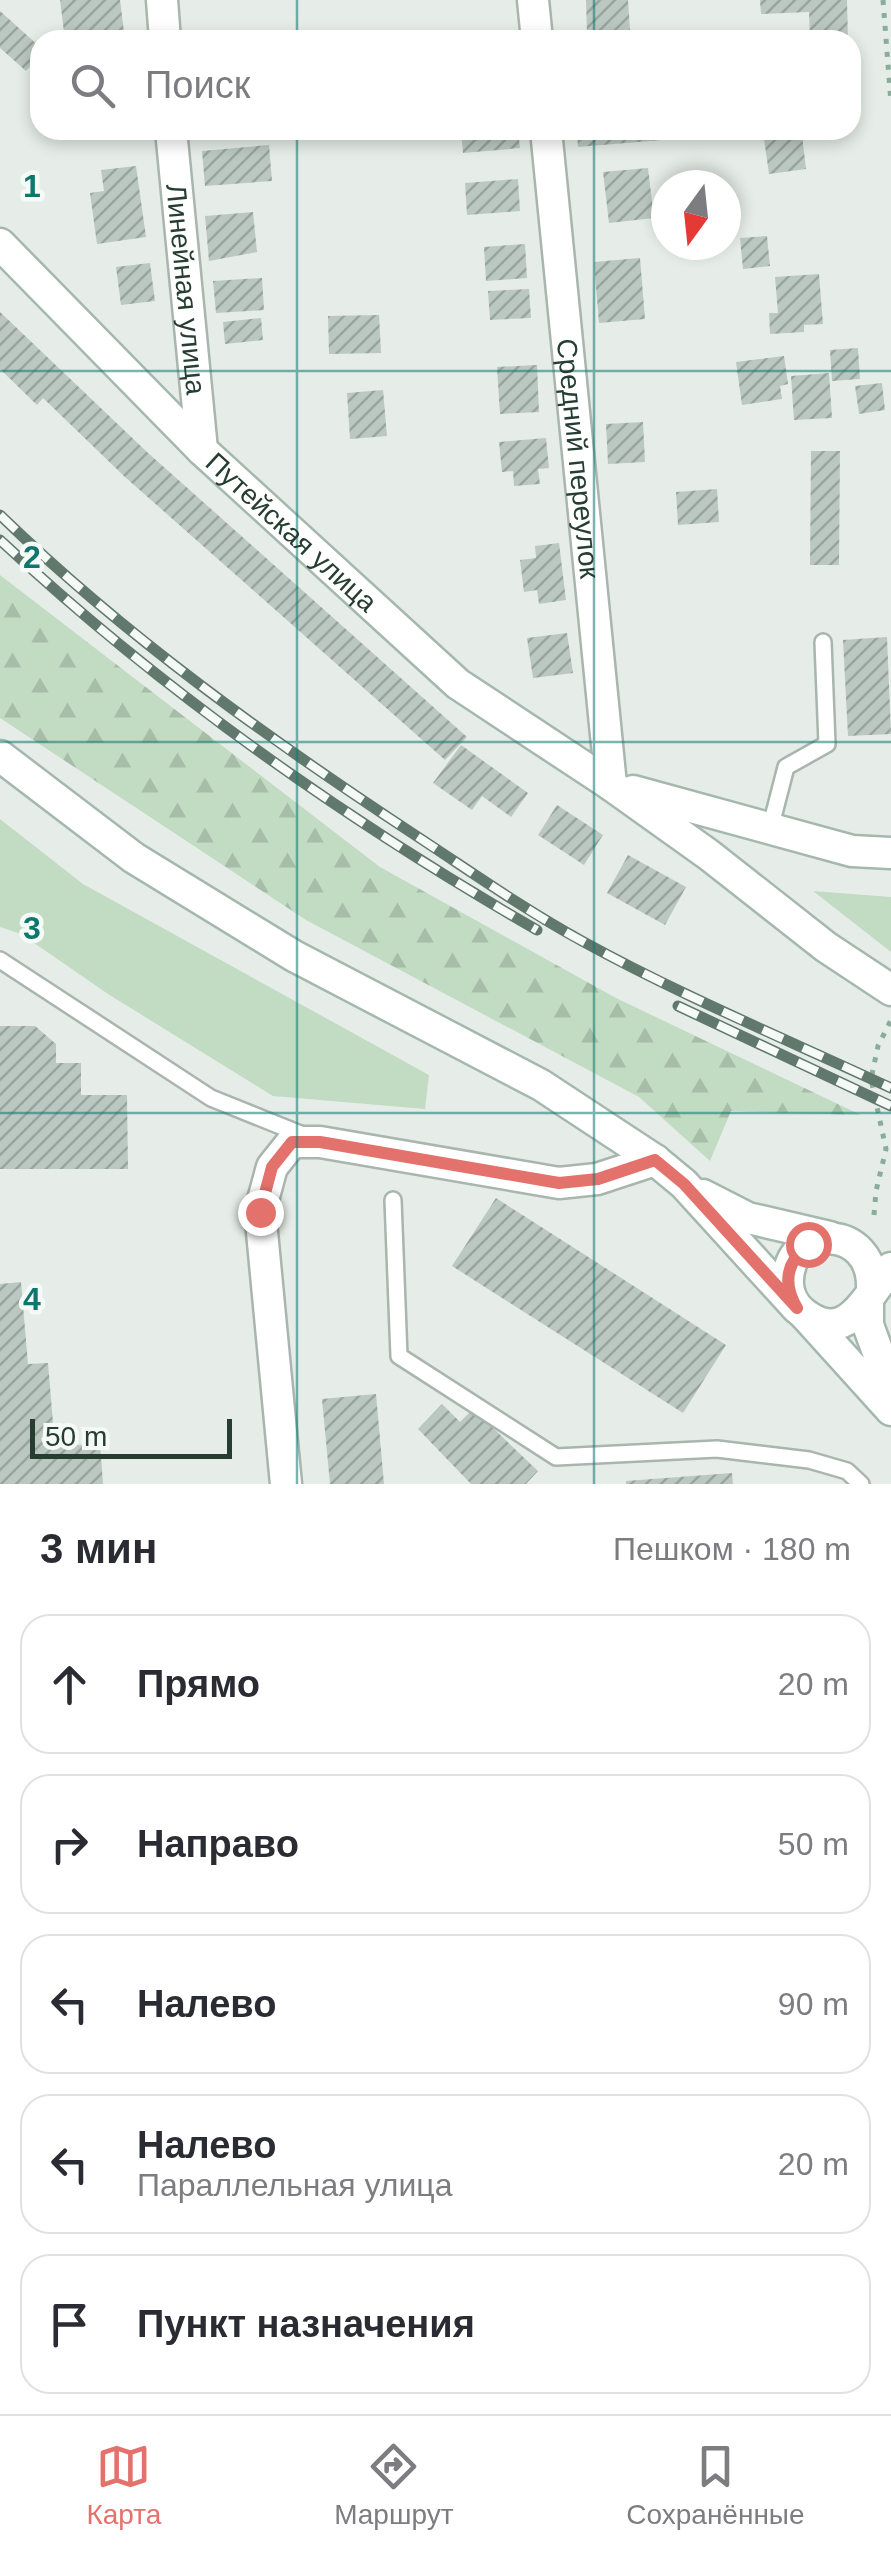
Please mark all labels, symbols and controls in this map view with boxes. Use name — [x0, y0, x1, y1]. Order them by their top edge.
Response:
search box — [30, 30, 861, 140]
icon: search — [65, 58, 120, 113]
text: Поиск — [145, 64, 250, 106]
text: 1 — [23, 168, 41, 204]
north arrow — [651, 170, 741, 260]
street label: Линейная улица — [160, 182, 212, 397]
street label: Средний переулок — [551, 337, 605, 581]
street label: Путейская улица — [200, 447, 383, 618]
text: 2 — [23, 539, 41, 575]
text: 3 — [23, 910, 41, 946]
route end — [238, 1190, 284, 1236]
route start — [786, 1222, 832, 1268]
text: 4 — [23, 1281, 41, 1317]
scale bar — [30, 1414, 232, 1458]
text: 50 m — [45, 1421, 107, 1452]
text: 3 мин — [40, 1525, 157, 1572]
text: Пешком · 180 m — [613, 1531, 851, 1567]
icon: ahead — [42, 1657, 97, 1712]
text: Прямо — [137, 1663, 260, 1705]
text: 20 m — [778, 1666, 849, 1702]
icon: right — [42, 1817, 97, 1872]
text: Направо — [137, 1823, 299, 1865]
text: 50 m — [778, 1826, 849, 1862]
icon: left — [42, 1977, 97, 2032]
text: Налево — [137, 1983, 276, 2025]
text: 90 m — [778, 1986, 849, 2022]
text: Налево — [137, 2124, 276, 2166]
icon: left — [42, 2137, 97, 2192]
text: 20 m — [778, 2146, 849, 2182]
text: Параллельная улица — [137, 2167, 452, 2203]
icon: arrive — [42, 2297, 97, 2352]
text: Пункт назначения — [137, 2303, 475, 2345]
tab: Карта — [86, 2439, 161, 2531]
tab: Маршрут — [334, 2439, 453, 2531]
tab: Сохранённые — [626, 2439, 805, 2531]

